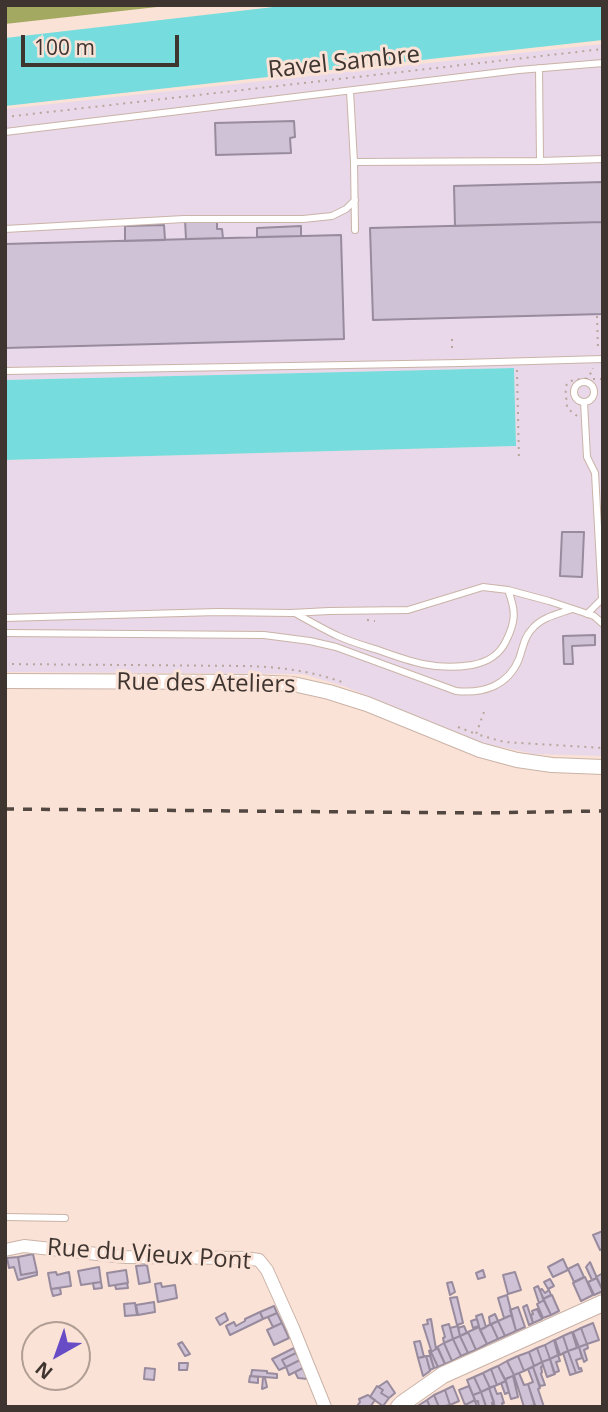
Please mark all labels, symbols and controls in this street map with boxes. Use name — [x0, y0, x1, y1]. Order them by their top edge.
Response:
scale bar — [24, 21, 182, 65]
text: 100 m — [34, 33, 95, 61]
street label: Ravel Sambre — [267, 41, 421, 85]
street label: Rue des Ateliers — [116, 668, 296, 700]
street label: Rue du Vieux Pont — [46, 1234, 252, 1276]
north arrow — [21, 1321, 91, 1391]
text: N — [30, 1356, 58, 1385]

